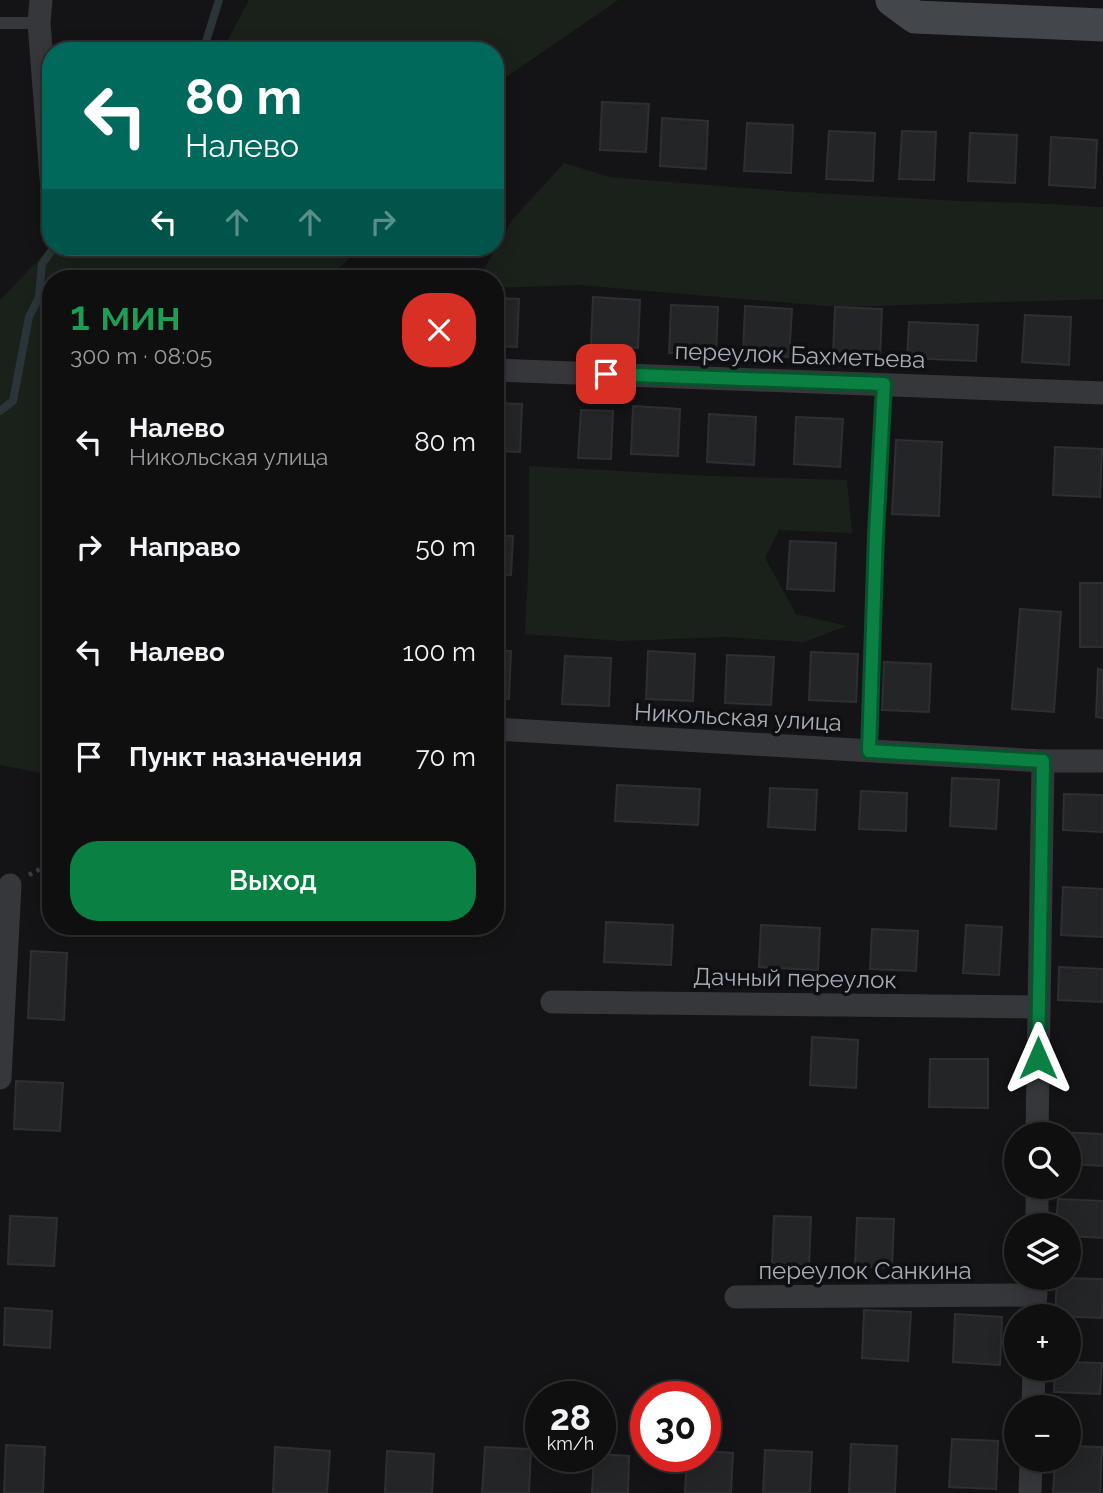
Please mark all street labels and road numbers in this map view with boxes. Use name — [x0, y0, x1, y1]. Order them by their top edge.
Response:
street label: переулок Бахметьева — [674, 336, 926, 374]
street label: Никольская улица — [633, 697, 843, 737]
street label: Дачный переулок — [693, 962, 897, 994]
street label: переулок Санкина — [758, 1256, 972, 1285]

